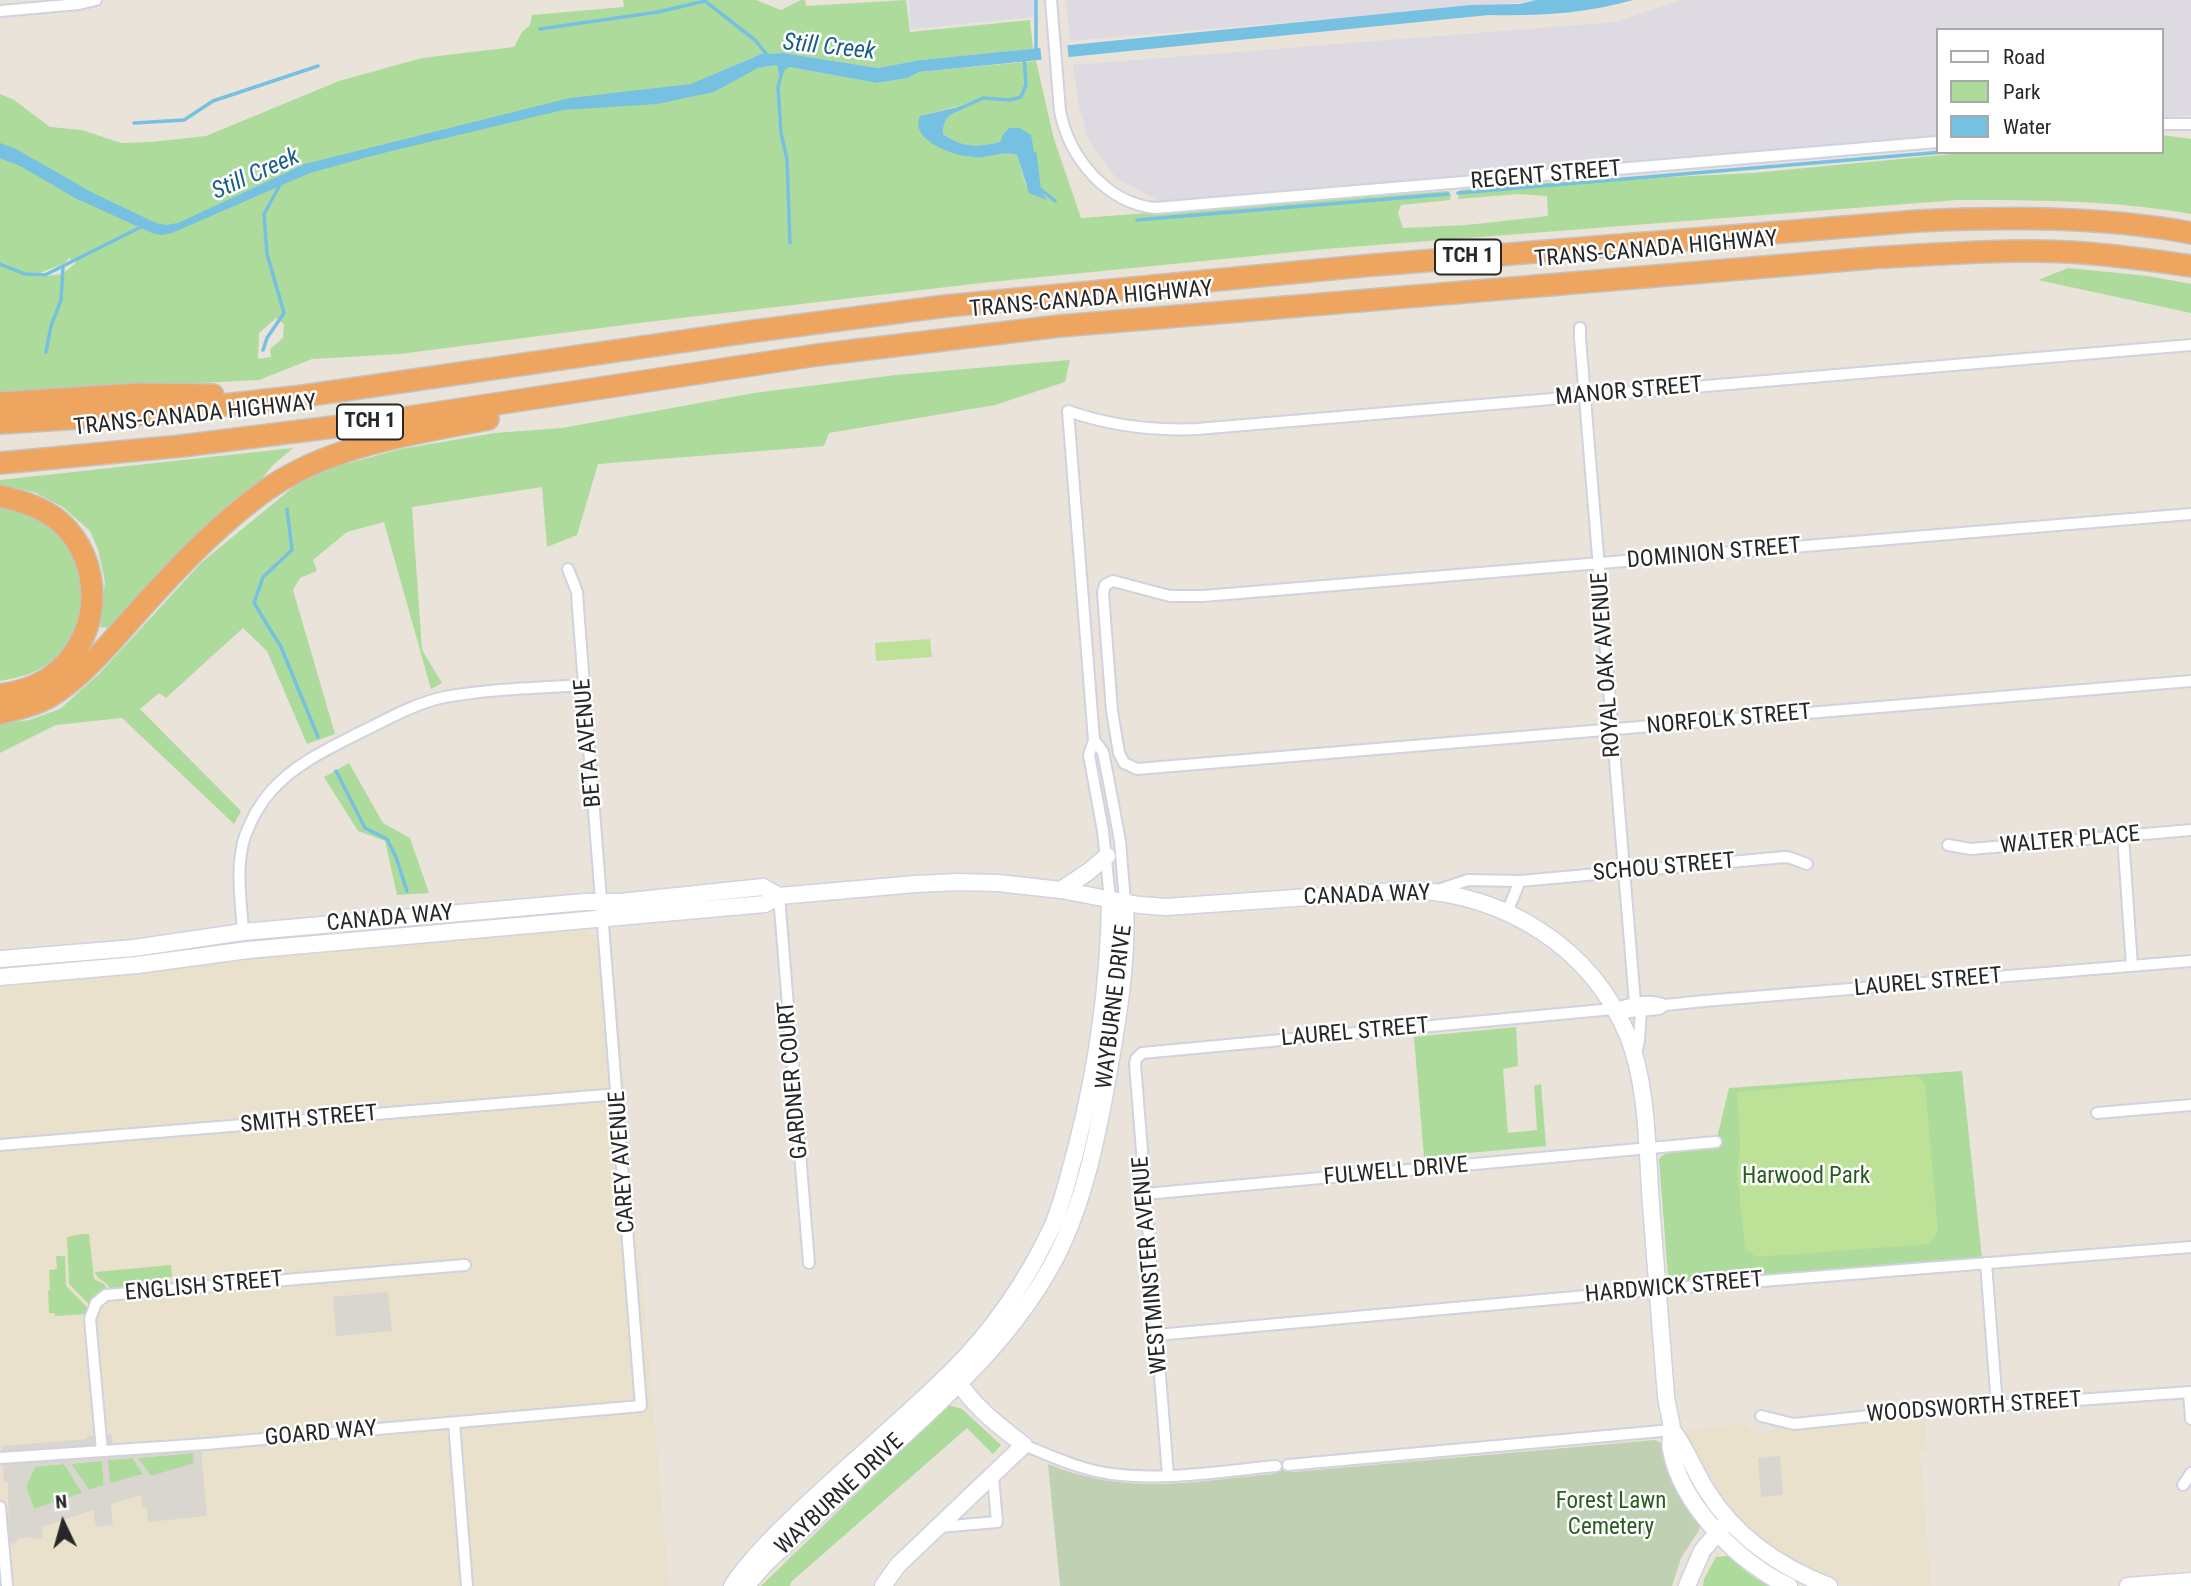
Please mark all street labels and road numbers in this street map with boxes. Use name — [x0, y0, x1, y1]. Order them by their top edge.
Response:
street label: REGENT STREET — [1470, 156, 1622, 196]
street label: TRANS-CANADA HIGHWAY — [1533, 226, 1779, 274]
road number: TCH 1 — [1435, 240, 1501, 274]
street label: TRANS-CANADA HIGHWAY — [968, 276, 1214, 324]
street label: MANOR STREET — [1554, 372, 1704, 412]
street label: TRANS-CANADA HIGHWAY — [72, 390, 318, 442]
road number: TCH 1 — [337, 404, 403, 440]
street label: DOMINION STREET — [1626, 533, 1802, 575]
street label: ROYAL OAK AVENUE — [1587, 571, 1627, 759]
street label: BETA AVENUE — [570, 678, 608, 808]
street label: NORFOLK STREET — [1646, 699, 1812, 741]
street label: WALTER PLACE — [1999, 821, 2141, 861]
street label: SCHOU STREET — [1592, 848, 1736, 888]
street label: CANADA WAY — [1303, 880, 1431, 912]
street label: CANADA WAY — [326, 900, 454, 938]
street label: WAYBURNE DRIVE — [1091, 923, 1139, 1091]
street label: LAUREL STREET — [1853, 963, 2003, 1003]
street label: GARDNER COURT — [773, 1000, 815, 1160]
street label: LAUREL STREET — [1280, 1013, 1430, 1053]
street label: CAREY AVENUE — [604, 1090, 642, 1234]
street label: SMITH STREET — [239, 1100, 379, 1140]
street label: FULWELL DRIVE — [1323, 1152, 1469, 1192]
street label: WESTMINSTER AVENUE — [1128, 1155, 1174, 1375]
street label: ENGLISH STREET — [124, 1266, 284, 1308]
street label: HARDWICK STREET — [1584, 1266, 1764, 1310]
street label: WOODSWORTH STREET — [1866, 1387, 2082, 1429]
street label: GOARD WAY — [264, 1415, 378, 1453]
street label: WAYBURNE DRIVE — [770, 1429, 910, 1561]

